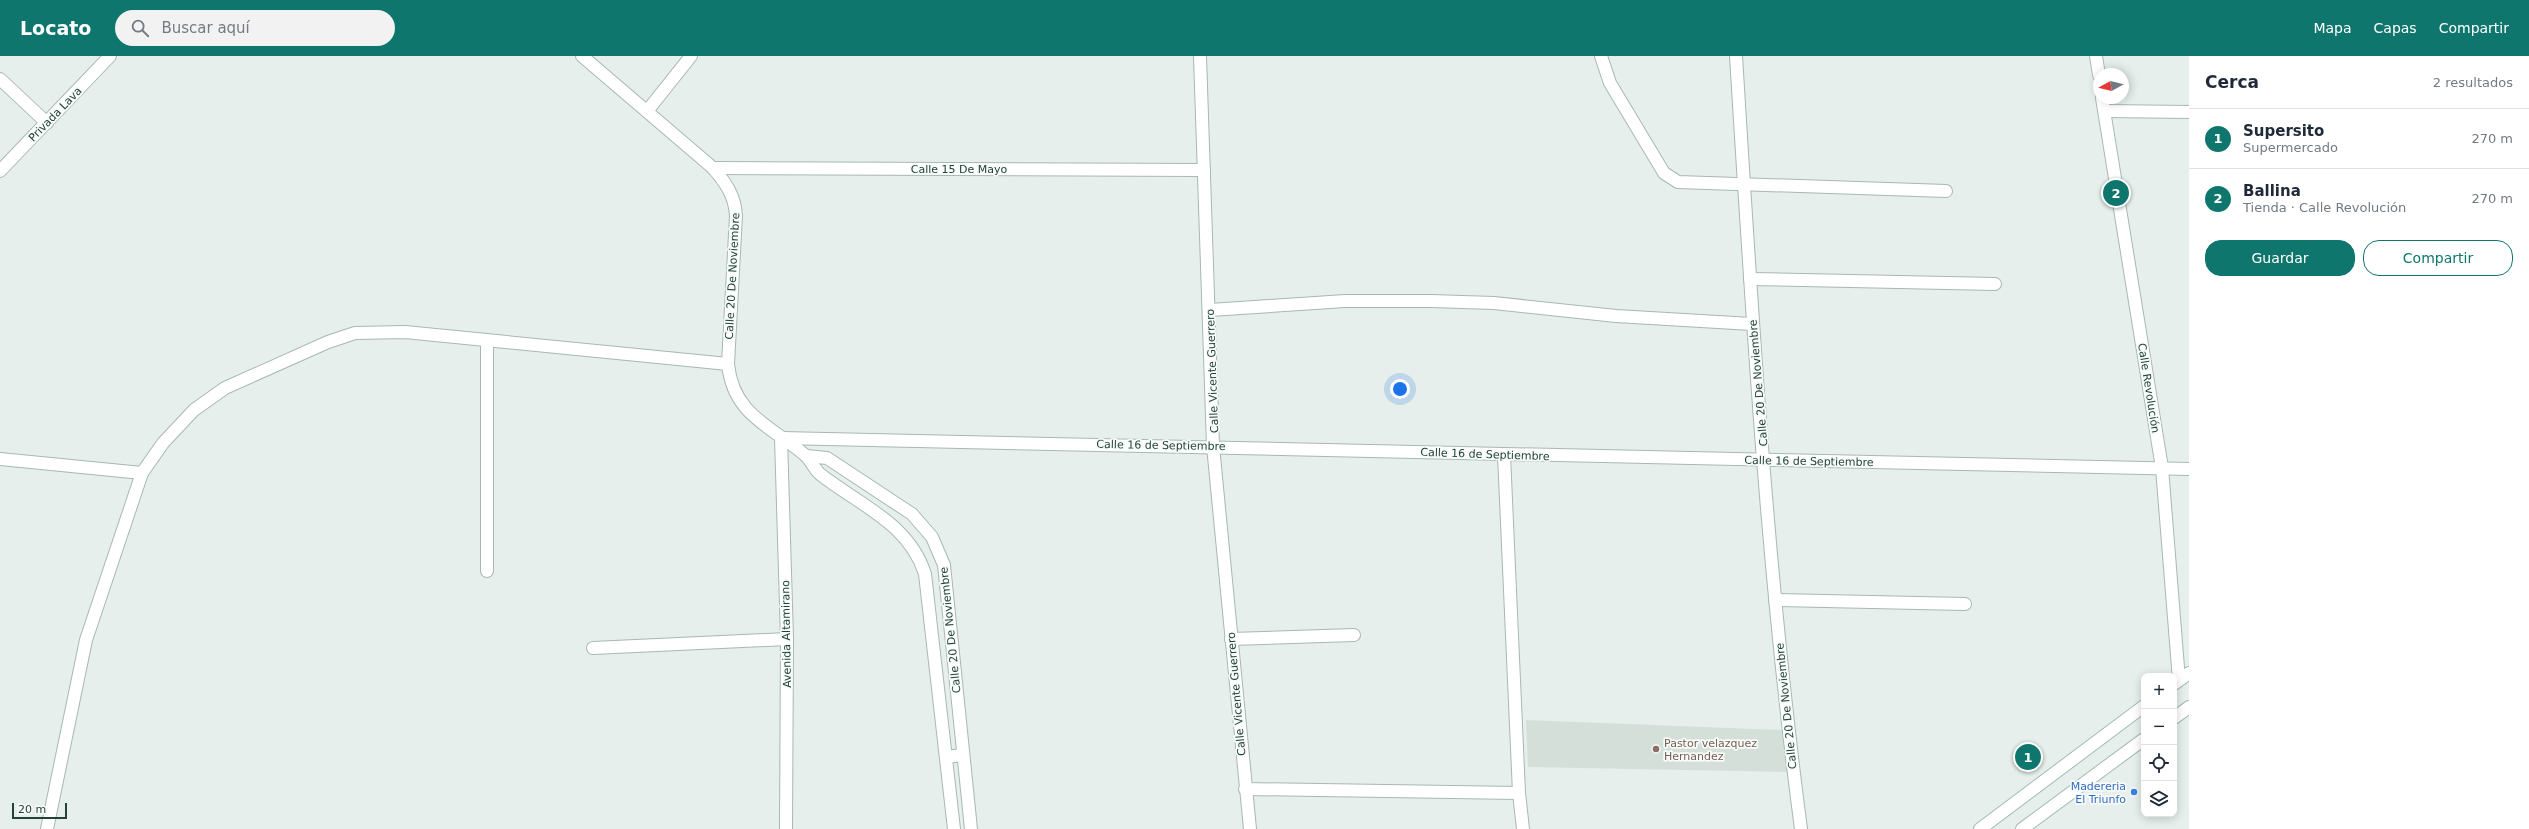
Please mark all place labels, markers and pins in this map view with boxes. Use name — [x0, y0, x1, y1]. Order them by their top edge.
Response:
pin: 2 — [2103, 178, 2129, 208]
place label: Pastor velazquez Hernandez — [1664, 737, 1757, 763]
pin: 1 — [2015, 742, 2041, 772]
marker: Pastor velazquez Hernandez — [1651, 744, 1661, 754]
place label: Madereria El Triunfo — [2071, 780, 2126, 806]
marker: Madereria El Triunfo — [2129, 787, 2139, 797]

